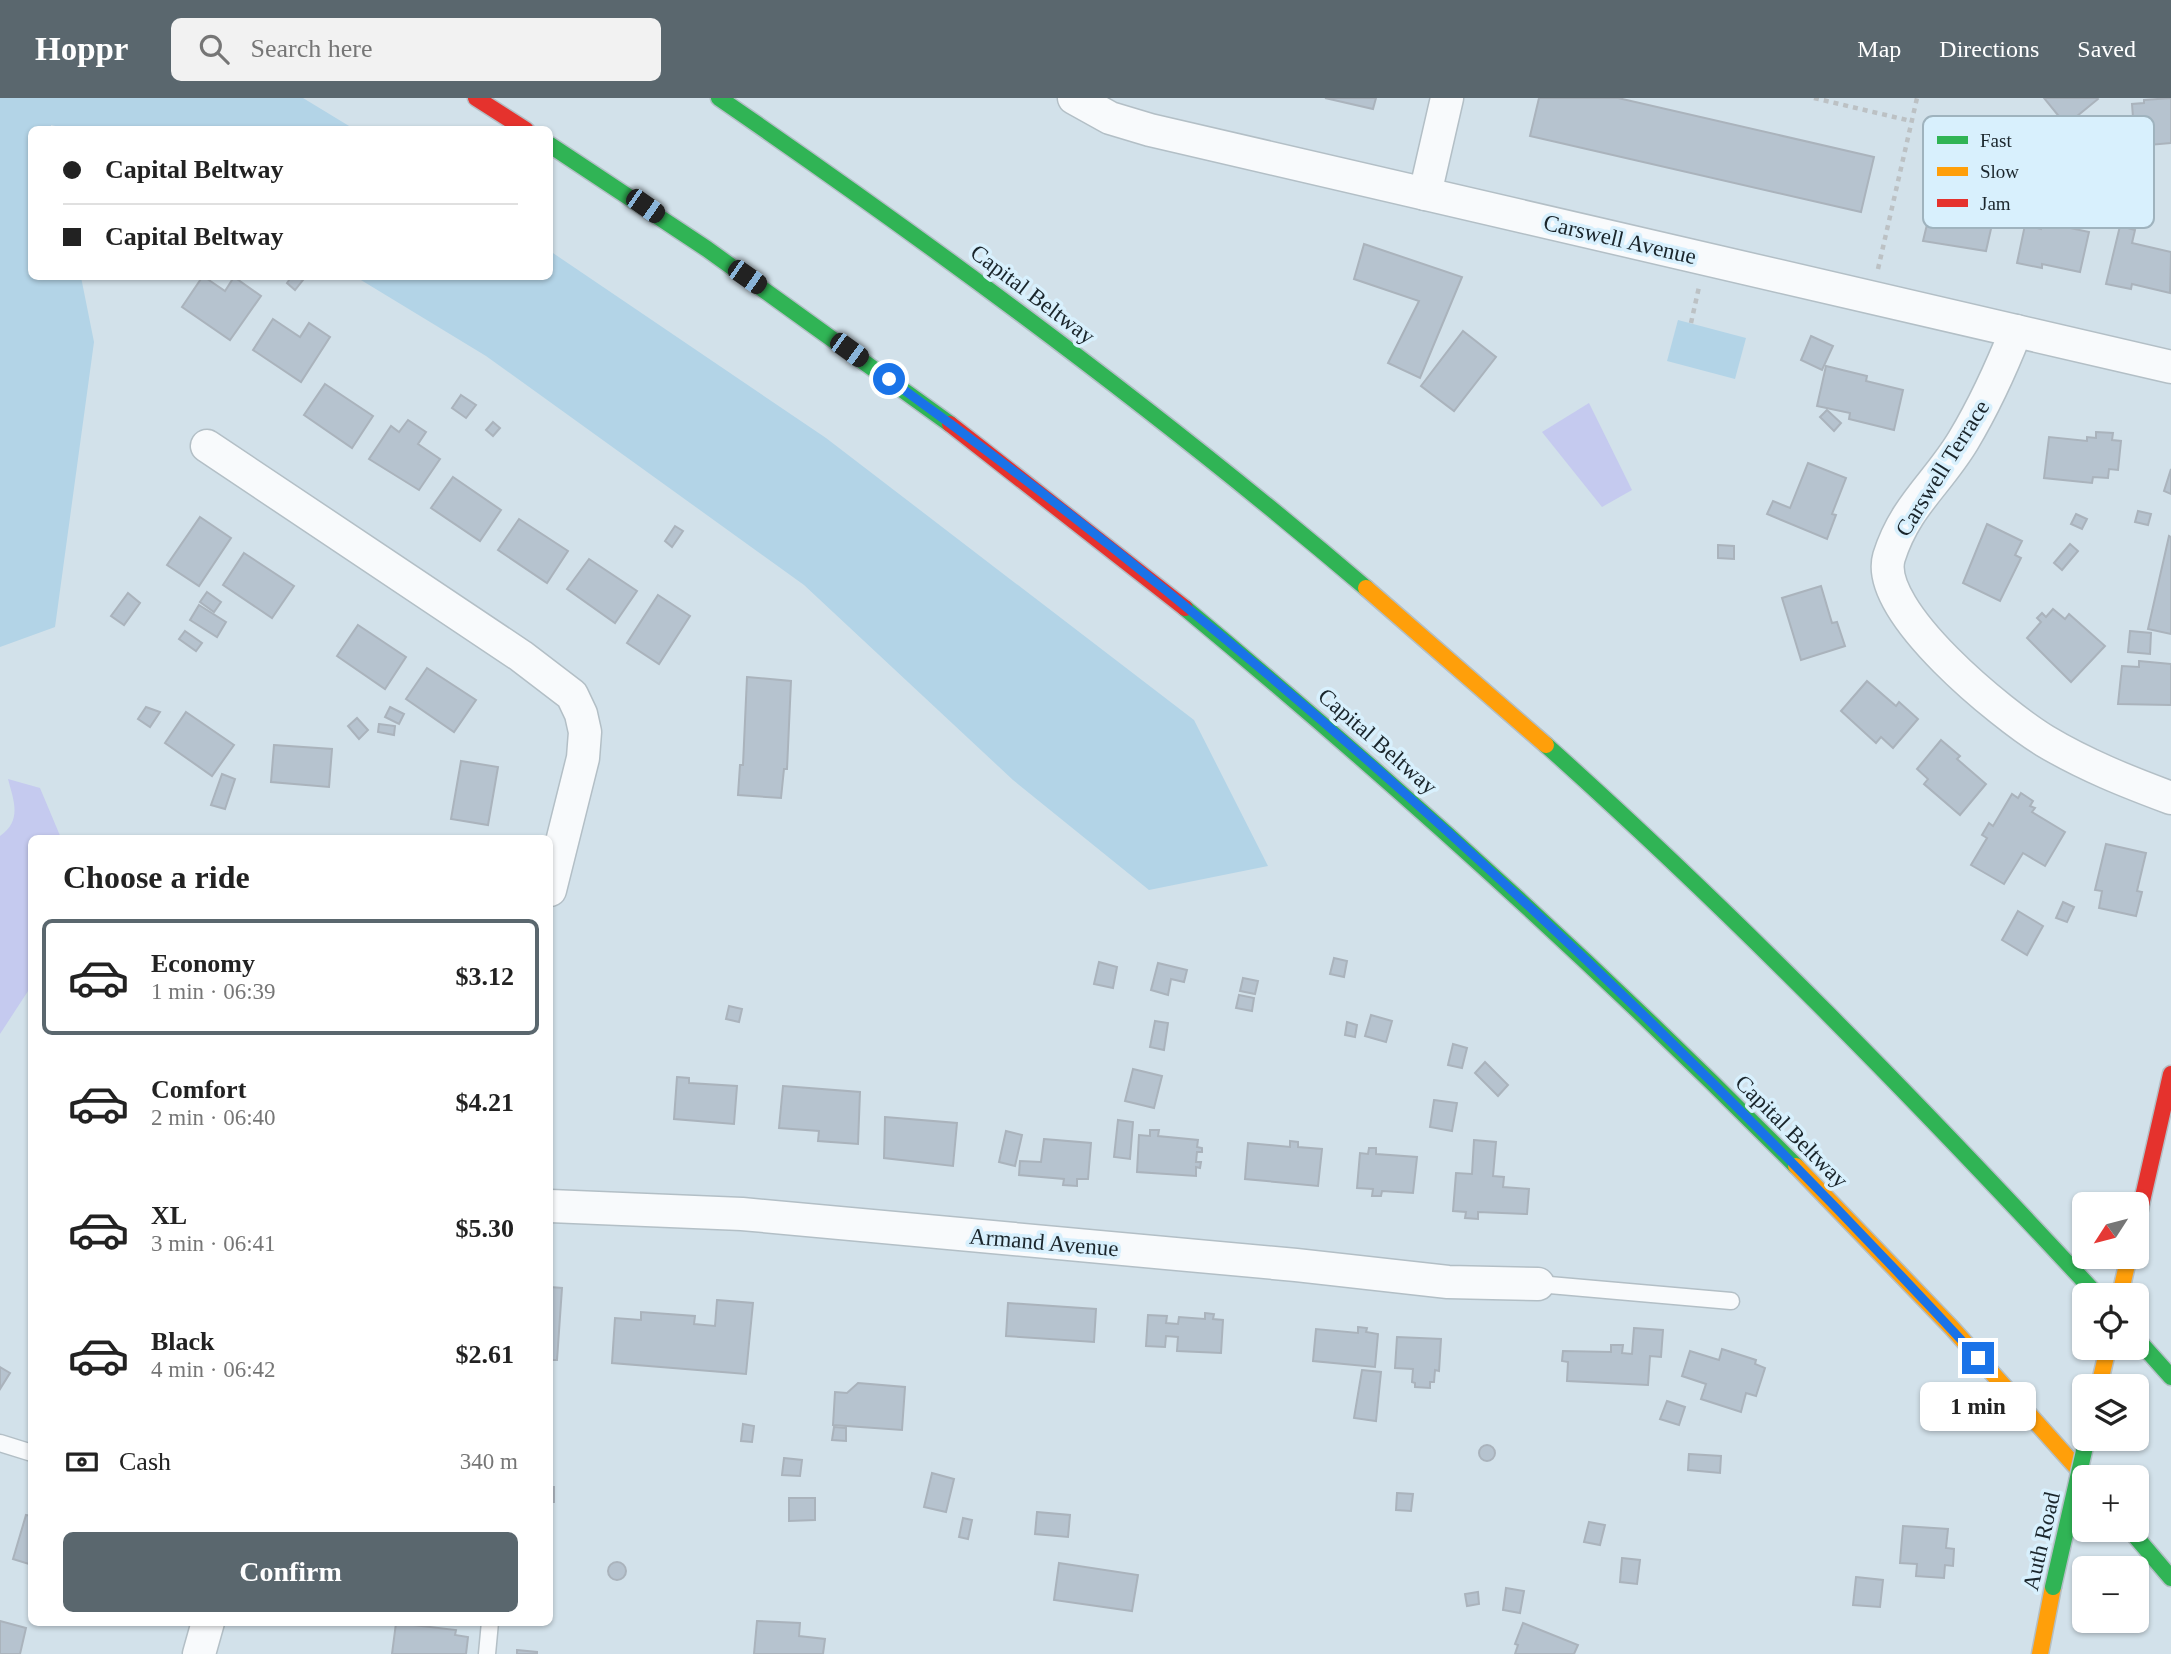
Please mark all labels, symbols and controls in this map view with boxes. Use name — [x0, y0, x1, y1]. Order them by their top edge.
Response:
search box — [171, 18, 661, 81]
icon: search — [195, 30, 233, 68]
text: Hoppr — [35, 31, 129, 67]
text: Search here — [251, 34, 373, 63]
text: Map — [1857, 36, 1901, 62]
text: Directions — [1939, 36, 2039, 62]
text: Saved — [2077, 36, 2136, 62]
legend — [1923, 116, 2154, 228]
text: Fast — [1980, 130, 2012, 151]
text: Capital Beltway — [105, 155, 283, 184]
text: Slow — [1980, 161, 2019, 182]
car — [622, 185, 669, 227]
text: Jam — [1980, 193, 2011, 214]
street label: Carswell Avenue — [1541, 210, 1699, 269]
text: Capital Beltway — [105, 222, 283, 251]
street label: Capital Beltway — [966, 240, 1100, 349]
car — [724, 256, 771, 298]
car — [826, 329, 873, 371]
route start — [873, 363, 905, 395]
street label: Carswell Terrace — [1891, 396, 1994, 541]
street label: Capital Beltway — [1313, 683, 1442, 800]
text: Choose a ride — [63, 859, 250, 895]
icon: car — [67, 946, 130, 1009]
text: Economy — [151, 949, 255, 978]
text: $3.12 — [456, 962, 514, 991]
text: 1 min · 06:39 — [151, 979, 276, 1004]
street label: Capital Beltway — [1730, 1070, 1853, 1193]
icon: car — [67, 1072, 130, 1135]
text: Comfort — [151, 1075, 246, 1104]
text: $4.21 — [456, 1088, 514, 1117]
text: 2 min · 06:40 — [151, 1105, 276, 1130]
north arrow — [2072, 1192, 2149, 1269]
map controls — [2072, 1192, 2149, 1633]
icon: car — [67, 1198, 130, 1261]
text: XL — [151, 1201, 187, 1230]
text: $5.30 — [456, 1214, 514, 1243]
street label: Armand Avenue — [968, 1224, 1120, 1261]
text: 3 min · 06:41 — [151, 1231, 276, 1256]
button: locate — [2072, 1283, 2149, 1360]
icon: car — [67, 1324, 130, 1387]
text: Black — [151, 1327, 215, 1356]
text: $2.61 — [456, 1340, 514, 1369]
route end — [1962, 1342, 1994, 1374]
text: 4 min · 06:42 — [151, 1357, 276, 1382]
button: layers — [2072, 1374, 2149, 1451]
callout: 1 min — [1920, 1382, 2036, 1432]
text: 1 min — [1950, 1394, 2006, 1419]
icon: cash — [63, 1443, 101, 1481]
text: Cash — [119, 1447, 171, 1476]
text: 340 m — [460, 1449, 518, 1474]
button: + — [2072, 1465, 2149, 1542]
street label: Auth Road — [2018, 1489, 2065, 1593]
button: Confirm — [63, 1532, 518, 1612]
button: − — [2072, 1556, 2149, 1633]

